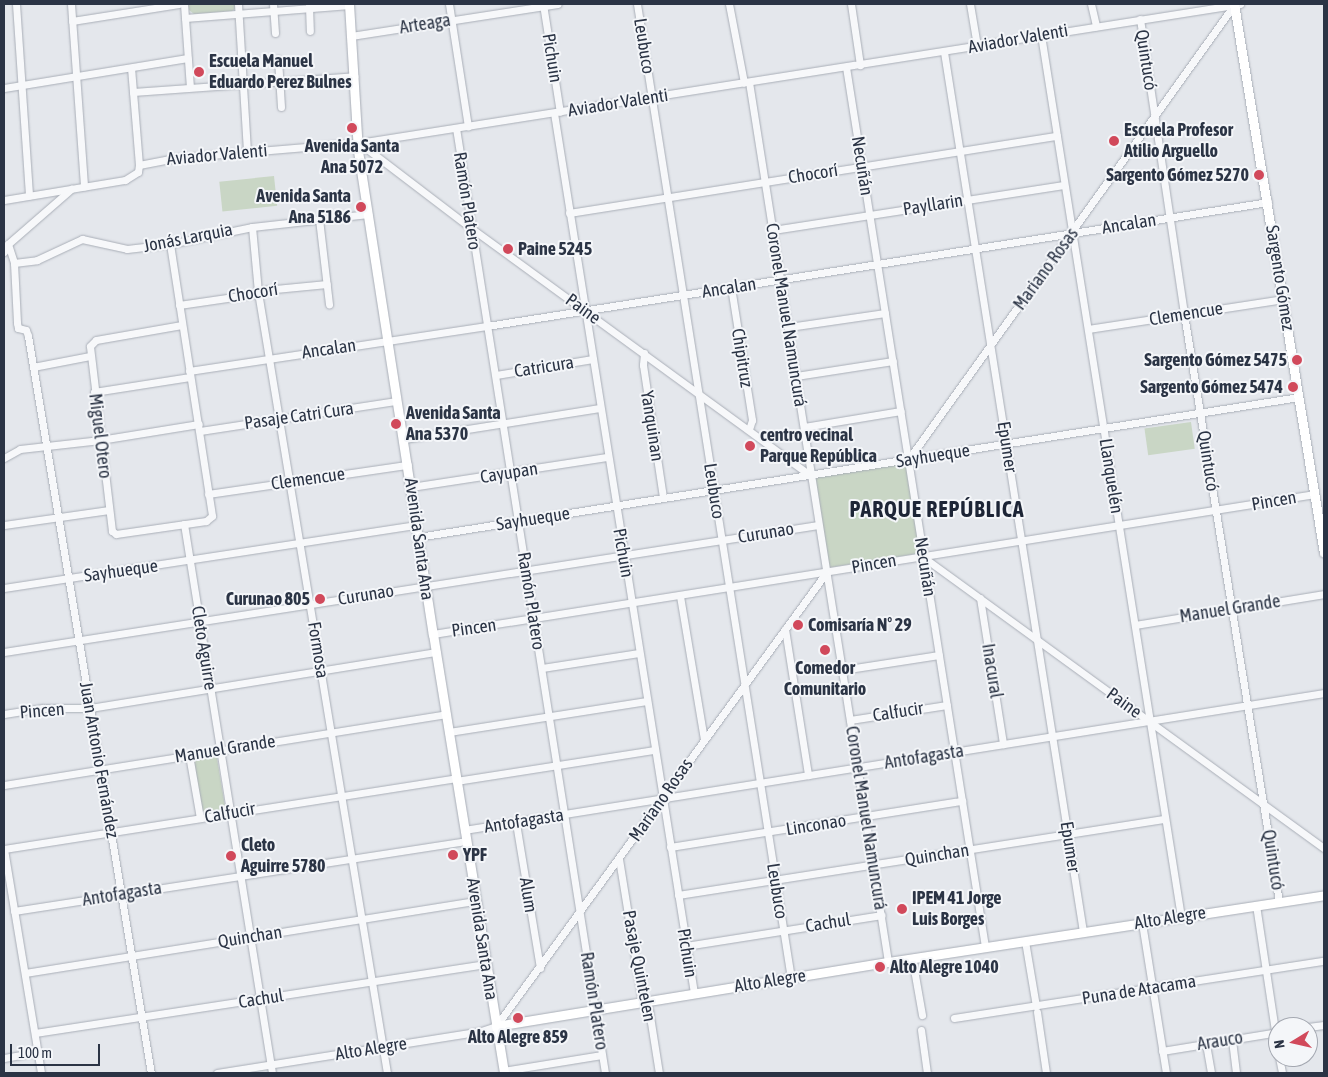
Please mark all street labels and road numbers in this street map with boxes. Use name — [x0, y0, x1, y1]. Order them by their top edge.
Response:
street label: Arteaga — [398, 9, 452, 39]
street label: Leubuco — [629, 17, 659, 75]
street label: Aviador Valenti — [966, 20, 1070, 58]
street label: Quintucó — [1131, 28, 1161, 92]
street label: Pichuin — [537, 32, 567, 84]
street label: Aviador Valenti — [566, 84, 670, 122]
street label: Necuñán — [847, 135, 877, 197]
street label: Aviador Valenti — [166, 140, 268, 170]
street label: Ramón Platero — [449, 150, 485, 252]
street label: Chocorí — [787, 159, 839, 189]
street label: Payllarin — [902, 190, 964, 220]
street label: Ancalan — [1100, 209, 1158, 239]
street label: Jonás Larquia — [142, 219, 234, 257]
street label: Coronel Manuel Namuncurá — [761, 222, 811, 408]
street label: Mariano Rosas — [1009, 224, 1083, 314]
street label: Sargento Gómez — [1261, 224, 1299, 332]
street label: Ancalan — [700, 273, 758, 303]
street label: Chocorí — [227, 278, 279, 308]
street label: Paine — [561, 289, 605, 329]
street label: Clemencue — [1148, 298, 1224, 330]
street label: Chipitruz — [727, 327, 757, 389]
street label: Ancalan — [301, 335, 357, 363]
street label: Catricura — [513, 352, 575, 382]
street label: Yanquinan — [636, 389, 668, 463]
street label: Miguel Otero — [84, 392, 116, 480]
street label: Pasaje Catri Cura — [243, 398, 355, 434]
street label: Epumer — [992, 420, 1022, 474]
street label: Quintucó — [1193, 429, 1223, 493]
street label: Llanquelén — [1094, 437, 1128, 515]
street label: Sayhueque — [895, 440, 971, 472]
street label: Cayupan — [479, 458, 539, 488]
street label: Leubuco — [699, 462, 729, 520]
street label: Clemencue — [270, 463, 346, 495]
street label: Avenida Santa Ana — [400, 477, 438, 601]
street label: Pincen — [1250, 486, 1298, 516]
street label: Sayhueque — [495, 503, 571, 535]
street label: Curunao — [736, 518, 796, 548]
street label: Pichuin — [608, 527, 638, 579]
street label: Necuñán — [910, 536, 940, 598]
street label: Pincen — [850, 549, 898, 579]
street label: Ramón Platero — [513, 550, 549, 652]
street label: Sayhueque — [83, 555, 159, 587]
street label: Curunao — [336, 580, 396, 610]
street label: Manuel Grande — [1178, 590, 1282, 628]
street label: Cleto Aguirre — [187, 604, 221, 692]
street label: Pincen — [450, 614, 498, 642]
street label: Formosa — [303, 620, 333, 680]
street label: Inacural — [977, 642, 1007, 700]
street label: Juan Antonio Fernández — [75, 680, 123, 840]
street label: Paine — [1102, 683, 1146, 723]
street label: Calfucir — [871, 697, 925, 727]
street label: Pincen — [19, 698, 65, 724]
street label: Coronel Manuel Namuncurá — [841, 725, 891, 911]
street label: Manuel Grande — [173, 730, 277, 768]
street label: Antofagasta — [883, 740, 965, 774]
street label: Mariano Rosas — [624, 754, 698, 846]
street label: Calfucir — [203, 798, 257, 828]
street label: Antofagasta — [483, 804, 565, 838]
street label: Linconao — [784, 810, 848, 840]
street label: Epumer — [1055, 820, 1085, 874]
street label: Quintucó — [1258, 828, 1288, 892]
street label: Quinchan — [903, 839, 971, 871]
street label: Leubuco — [762, 862, 792, 920]
street label: Alum — [515, 876, 541, 914]
street label: Antofagasta — [81, 877, 163, 911]
street label: Avenida Santa Ana — [462, 877, 502, 1001]
street label: Alto Alegre — [1133, 902, 1207, 934]
street label: Pasaje Quintelen — [618, 908, 660, 1024]
street label: Cachul — [804, 909, 852, 937]
street label: Quinchan — [216, 921, 284, 953]
street label: Pichuin — [672, 927, 702, 979]
street label: Ramón Platero — [576, 950, 612, 1052]
street label: Alto Alegre — [733, 965, 807, 997]
street label: Puna de Atacama — [1081, 970, 1197, 1010]
street label: Cachul — [237, 985, 285, 1013]
street label: Arauco — [1196, 1027, 1244, 1055]
street label: Alto Alegre — [334, 1033, 408, 1065]

